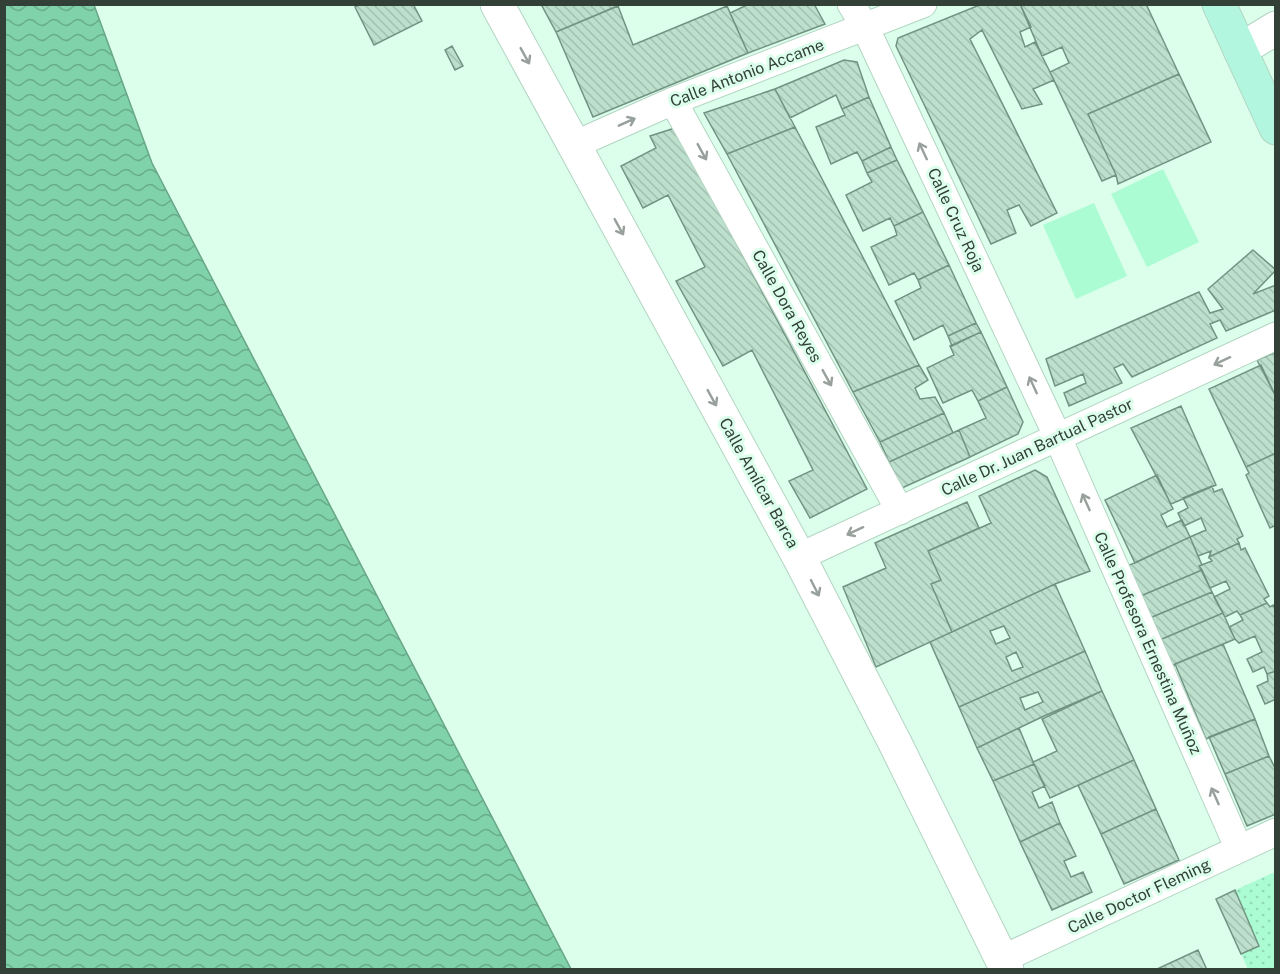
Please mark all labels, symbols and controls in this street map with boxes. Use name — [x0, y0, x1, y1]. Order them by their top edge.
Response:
street label: Calle Antonio Accame — [667, 35, 827, 111]
one-way arrow — [519, 47, 531, 64]
one-way arrow — [618, 115, 636, 127]
one-way arrow — [697, 143, 708, 161]
one-way arrow — [916, 143, 928, 161]
street label: Calle Cruz Roja — [924, 165, 988, 275]
one-way arrow — [613, 218, 625, 235]
street label: Calle Dora Reyes — [748, 247, 826, 365]
one-way arrow — [1214, 356, 1232, 367]
one-way arrow — [821, 369, 833, 386]
one-way arrow — [1026, 376, 1038, 394]
one-way arrow — [706, 389, 718, 406]
street label: Calle Dr. Juan Bartual Pastor — [938, 394, 1136, 500]
street label: Calle Amílcar Barca — [715, 415, 803, 551]
one-way arrow — [1080, 493, 1091, 512]
one-way arrow — [846, 527, 864, 538]
street label: Calle Profesora Ernestina Muñoz — [1090, 529, 1206, 757]
one-way arrow — [810, 578, 821, 596]
one-way arrow — [1209, 787, 1220, 805]
street label: Calle Doctor Fleming — [1065, 855, 1213, 937]

